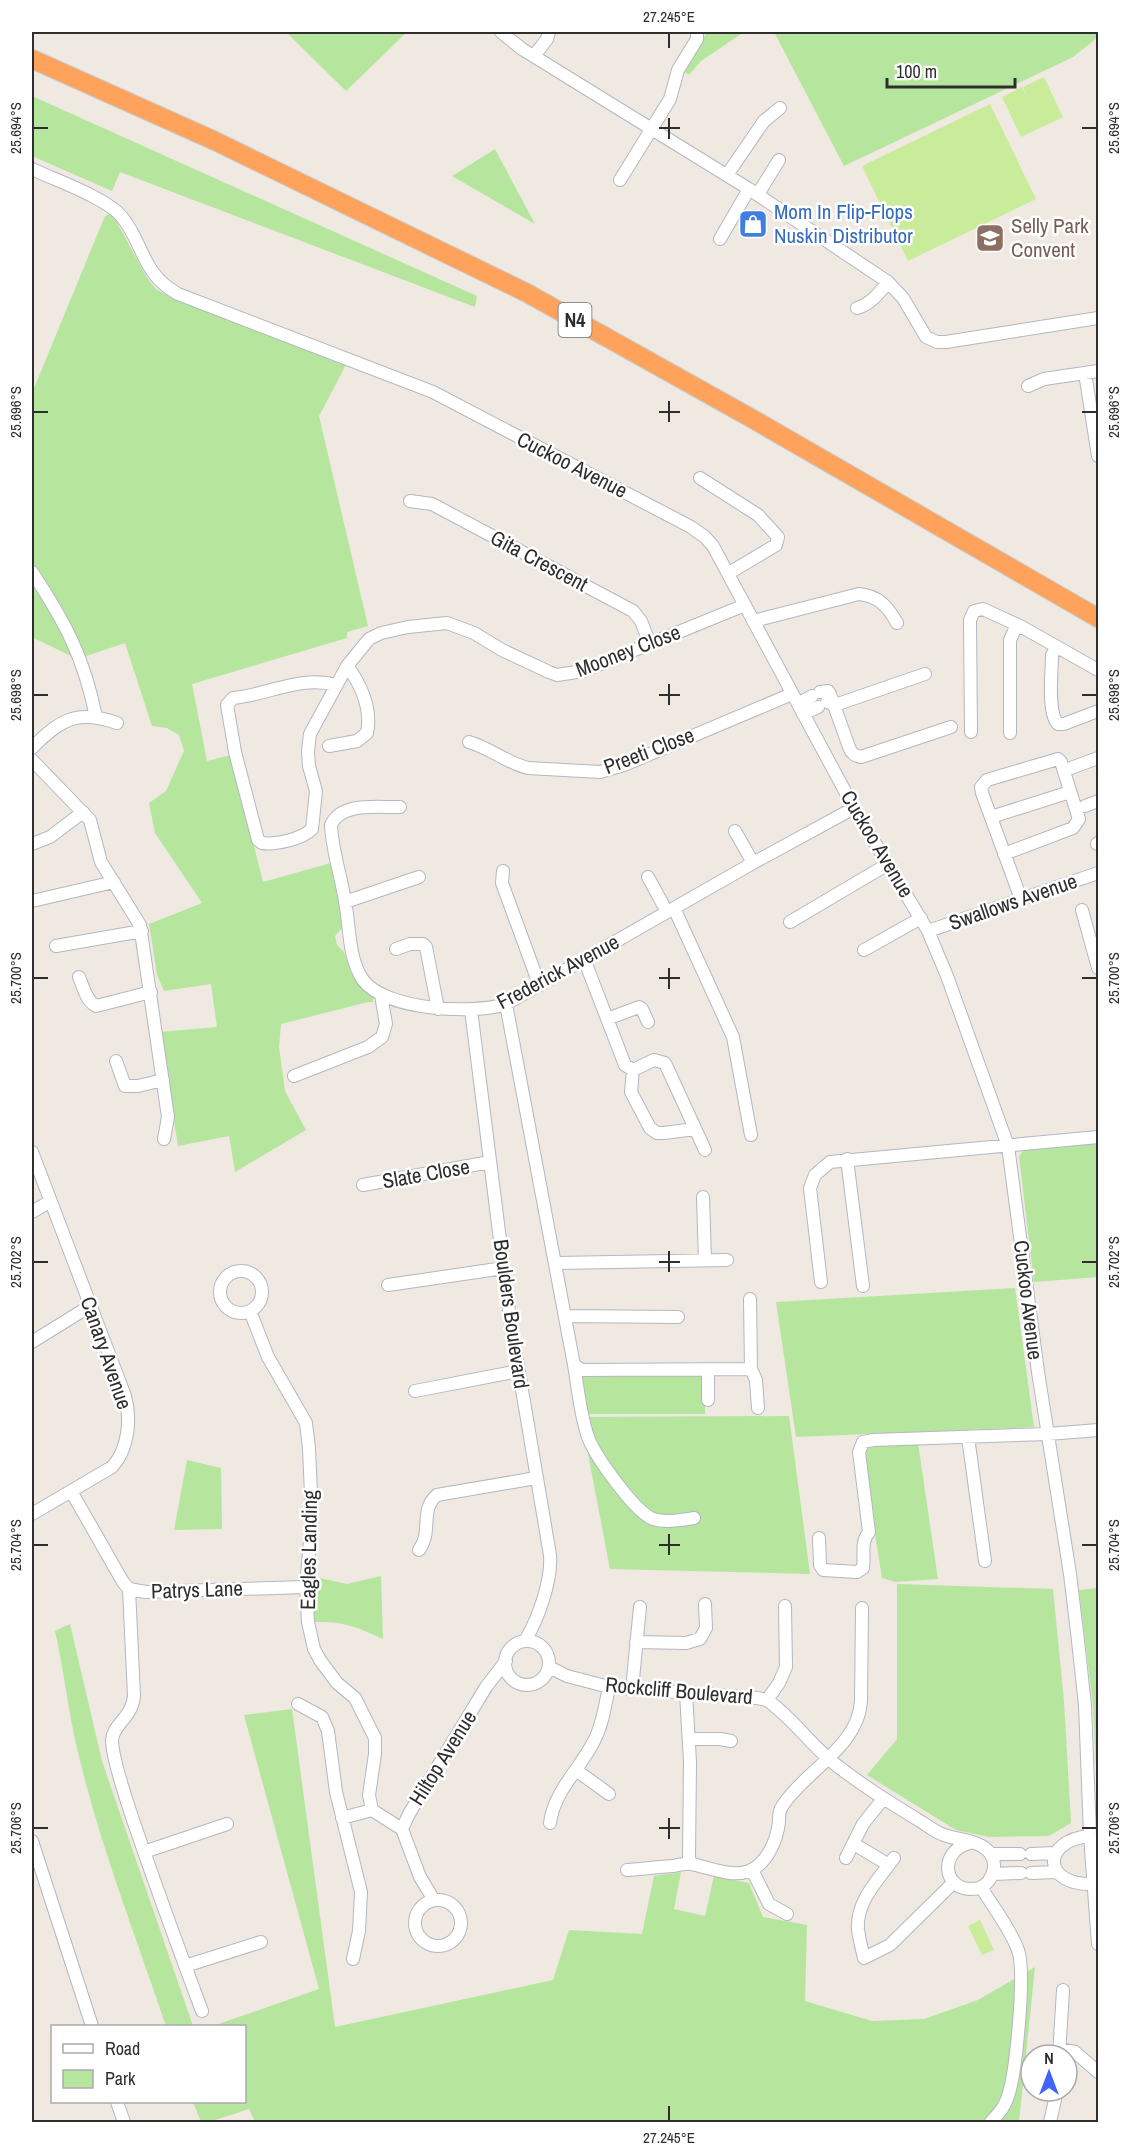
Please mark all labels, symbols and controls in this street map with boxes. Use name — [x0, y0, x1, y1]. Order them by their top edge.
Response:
text: 27.245°E — [643, 6, 695, 27]
scale bar — [887, 51, 1014, 89]
text: 100 m — [896, 59, 937, 84]
text: 25.694°S — [5, 102, 26, 154]
text: 25.694°S — [1103, 102, 1124, 154]
place label: Mom In Flip-Flops Nuskin Distributor — [774, 197, 913, 250]
shop icon: Mom In Flip-Flops Nuskin Distributor — [737, 208, 769, 240]
place label: Selly Park Convent — [1011, 211, 1089, 264]
school or university icon: Selly Park Convent — [974, 222, 1006, 254]
road number: N4 — [558, 303, 592, 337]
text: 25.696°S — [5, 386, 26, 438]
text: 25.696°S — [1103, 386, 1124, 438]
street label: Cuckoo Avenue — [512, 424, 632, 505]
street label: Gita Crescent — [486, 523, 593, 598]
street label: Mooney Close — [571, 617, 684, 684]
text: 25.698°S — [5, 669, 26, 721]
text: 25.698°S — [1103, 669, 1124, 721]
street label: Preeti Close — [599, 720, 698, 781]
street label: Cuckoo Avenue — [834, 785, 921, 903]
street label: Swallows Avenue — [945, 866, 1081, 937]
street label: Frederick Avenue — [491, 927, 624, 1016]
text: 25.700°S — [5, 952, 26, 1004]
text: 25.700°S — [1103, 952, 1124, 1004]
street label: Slate Close — [380, 1152, 472, 1195]
text: 25.702°S — [5, 1236, 26, 1288]
text: 25.702°S — [1103, 1236, 1124, 1288]
street label: Boulders Boulevard — [487, 1238, 536, 1390]
street label: Cuckoo Avenue — [1007, 1238, 1050, 1361]
street label: Canary Avenue — [74, 1293, 139, 1413]
street label: Eagles Landing — [293, 1489, 324, 1610]
text: 25.704°S — [5, 1519, 26, 1571]
text: 25.704°S — [1103, 1519, 1124, 1571]
street label: Patrys Lane — [151, 1573, 243, 1606]
street label: Rockcliff Boulevard — [604, 1670, 754, 1711]
street label: Hiltop Avenue — [402, 1705, 483, 1811]
text: 25.706°S — [5, 1802, 26, 1854]
text: 25.706°S — [1103, 1802, 1124, 1854]
legend — [51, 2025, 246, 2103]
text: Road — [105, 2036, 140, 2061]
north arrow — [1019, 2043, 1079, 2103]
text: N — [1044, 2047, 1054, 2069]
text: Park — [105, 2066, 136, 2091]
text: 27.245°E — [643, 2127, 695, 2148]

